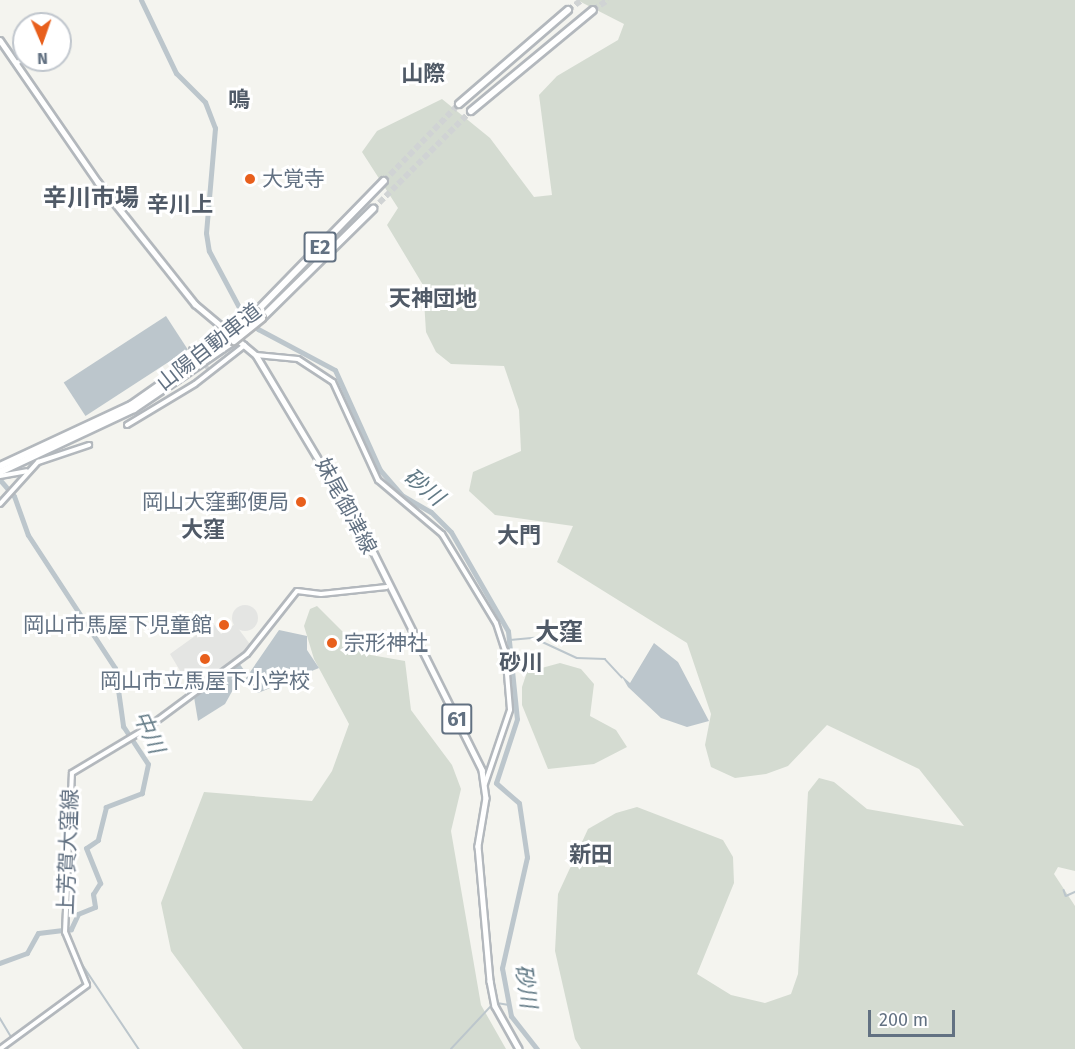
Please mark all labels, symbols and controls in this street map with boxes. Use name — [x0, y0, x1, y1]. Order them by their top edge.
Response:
north arrow — [12, 12, 72, 72]
text: N — [37, 49, 48, 68]
district label: 山際 — [401, 61, 445, 87]
district label: 鳴 — [228, 87, 250, 113]
place label: 大覚寺 — [262, 166, 325, 192]
marker: 大覚寺 — [243, 172, 257, 186]
district label: 辛川市場 — [43, 185, 139, 213]
district label: 辛川上 — [147, 192, 213, 218]
road number: E2 — [304, 230, 336, 264]
district label: 天神団地 — [389, 286, 477, 312]
street label: 山陽自動車道 — [152, 298, 266, 396]
street label: 妹尾御津線 — [310, 454, 382, 558]
water label: 砂川 — [399, 463, 449, 511]
place label: 岡山大窪郵便局 — [142, 489, 289, 515]
marker: 岡山大窪郵便局 — [294, 495, 308, 509]
district label: 大窪 — [181, 517, 225, 543]
district label: 大門 — [497, 523, 541, 549]
place label: 岡山市馬屋下児童館 — [23, 612, 212, 638]
marker: 岡山市馬屋下児童館 — [217, 618, 231, 632]
district label: 大窪 — [535, 619, 583, 647]
place label: 宗形神社 — [344, 630, 428, 656]
marker: 宗形神社 — [325, 636, 339, 650]
district label: 砂川 — [499, 650, 543, 676]
marker: 岡山市立馬屋下小学校 — [198, 652, 212, 666]
place label: 岡山市立馬屋下小学校 — [100, 668, 310, 694]
road number: 61 — [440, 702, 474, 736]
water label: 中川 — [128, 707, 170, 757]
street label: 上芳賀大窪線 — [53, 789, 83, 915]
district label: 新田 — [569, 842, 613, 868]
water label: 砂川 — [510, 962, 542, 1010]
scale bar — [871, 998, 958, 1036]
text: 200 m — [879, 1009, 928, 1031]

